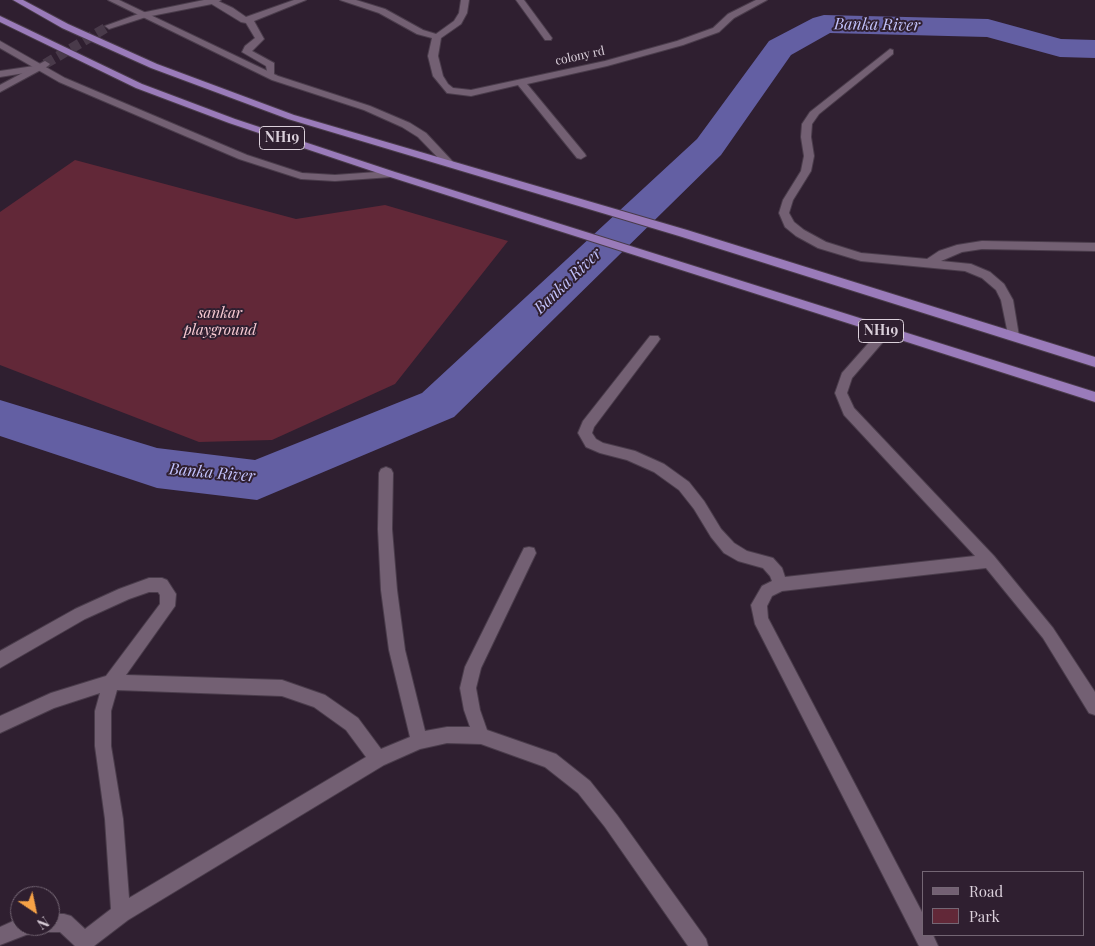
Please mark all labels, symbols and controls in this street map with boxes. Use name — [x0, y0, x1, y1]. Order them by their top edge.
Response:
water label: Banka River — [834, 15, 920, 35]
street label: colony rd — [554, 44, 606, 68]
road number: NH19 — [260, 126, 304, 150]
water label: Banka River — [530, 244, 606, 318]
park label: sankar playground — [184, 304, 256, 339]
road number: NH19 — [858, 320, 904, 342]
water label: Banka River — [168, 460, 256, 486]
legend — [922, 871, 1085, 936]
text: Road — [969, 881, 1003, 901]
north arrow — [10, 886, 60, 936]
text: Park — [969, 906, 1000, 926]
text: N — [34, 912, 53, 934]

